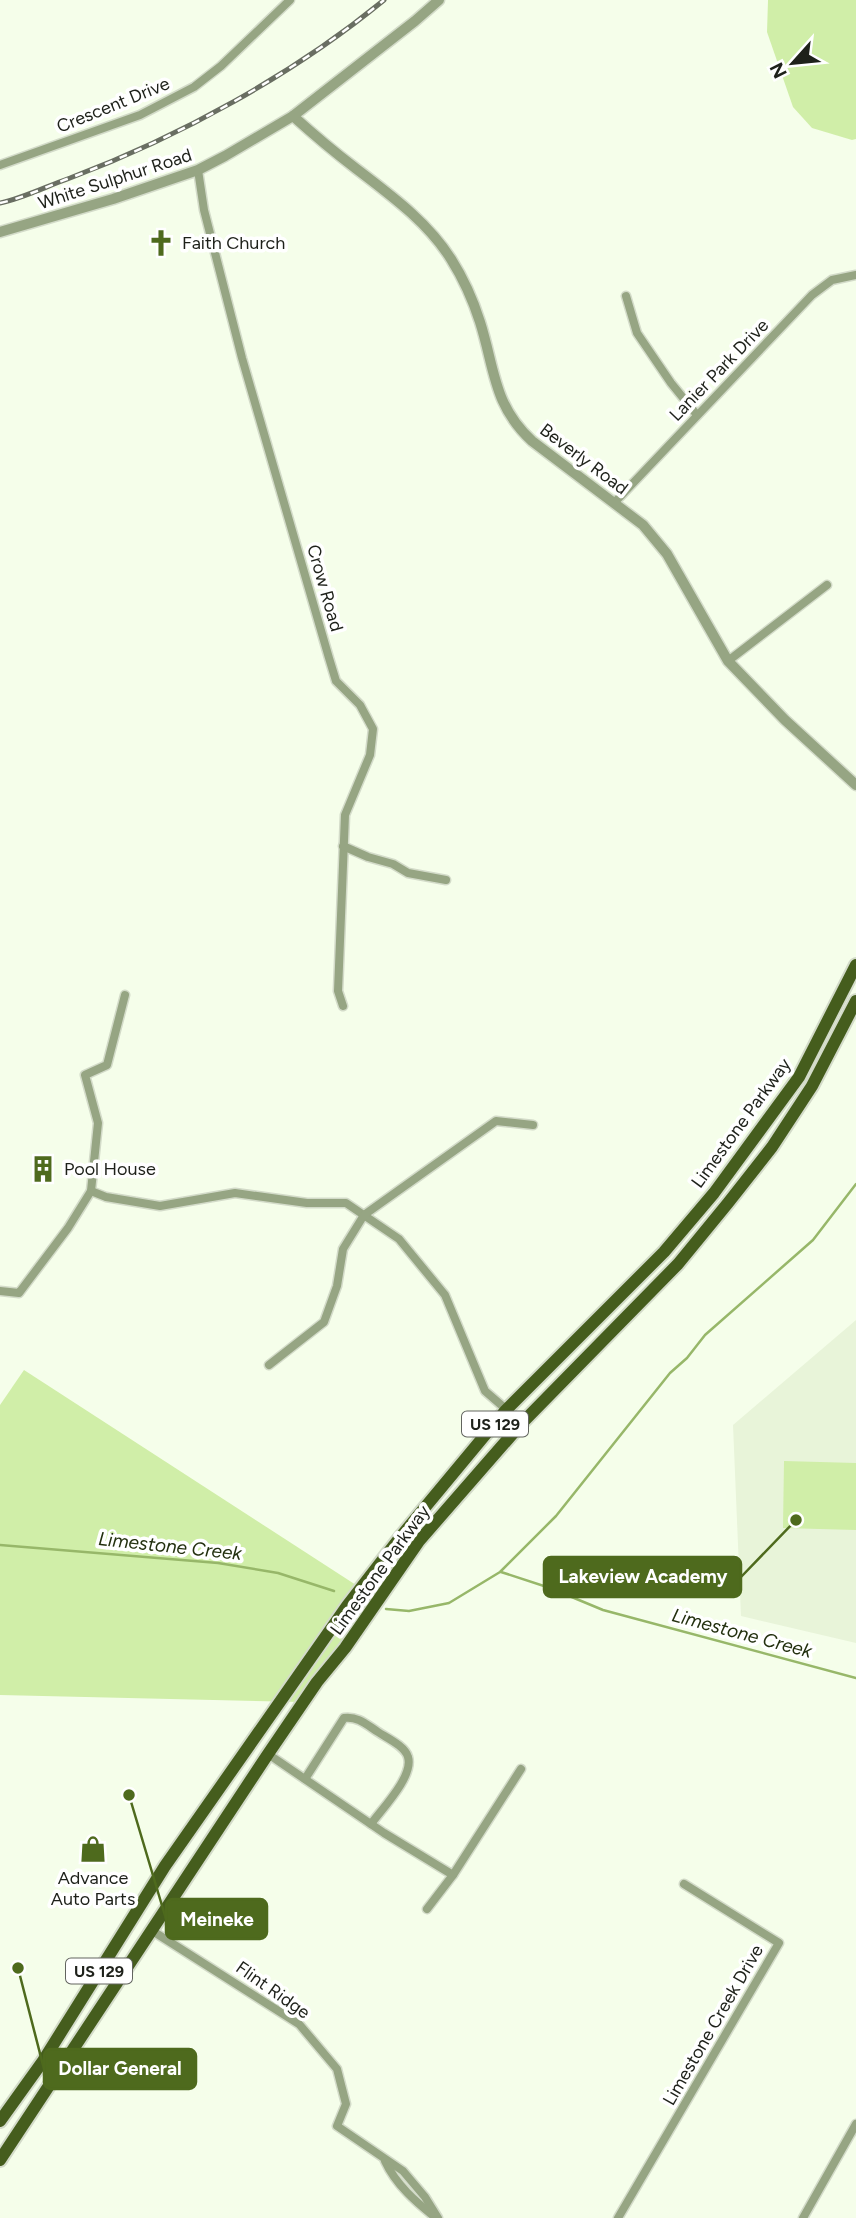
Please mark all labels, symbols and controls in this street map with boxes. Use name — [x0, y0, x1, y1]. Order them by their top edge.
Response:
north arrow — [758, 28, 828, 98]
text: N — [765, 59, 792, 82]
street label: Crescent Drive — [53, 72, 173, 138]
street label: White Sulphur Road — [35, 144, 195, 214]
church icon: Faith Church — [146, 228, 176, 258]
place label: Faith Church — [182, 232, 285, 254]
street label: Lanier Park Drive — [665, 314, 773, 426]
street label: Beverly Road — [535, 419, 633, 499]
street label: Crow Road — [302, 542, 348, 634]
street label: Limestone Parkway — [686, 1053, 796, 1192]
building icon: Pool House — [28, 1154, 58, 1184]
place label: Pool House — [64, 1158, 156, 1180]
road number: US 129 — [462, 1412, 528, 1436]
street label: Limestone Parkway — [325, 1500, 435, 1639]
water label: Limestone Creek — [97, 1527, 244, 1565]
callout: Lakeview Academy — [544, 1557, 741, 1597]
text: Lakeview Academy — [558, 1565, 728, 1588]
water label: Limestone Creek — [669, 1603, 815, 1663]
shop icon: Advance Auto Parts — [78, 1834, 108, 1864]
place label: Advance Auto Parts — [51, 1867, 135, 1910]
callout: Meineke — [166, 1899, 267, 1939]
text: Meineke — [180, 1908, 254, 1931]
street label: Limestone Creek Drive — [658, 1941, 768, 2109]
street label: Flint Ridge — [232, 1956, 315, 2024]
road number: US 129 — [66, 1958, 132, 1983]
callout: Dollar General — [44, 2049, 196, 2089]
text: Dollar General — [58, 2057, 182, 2080]

